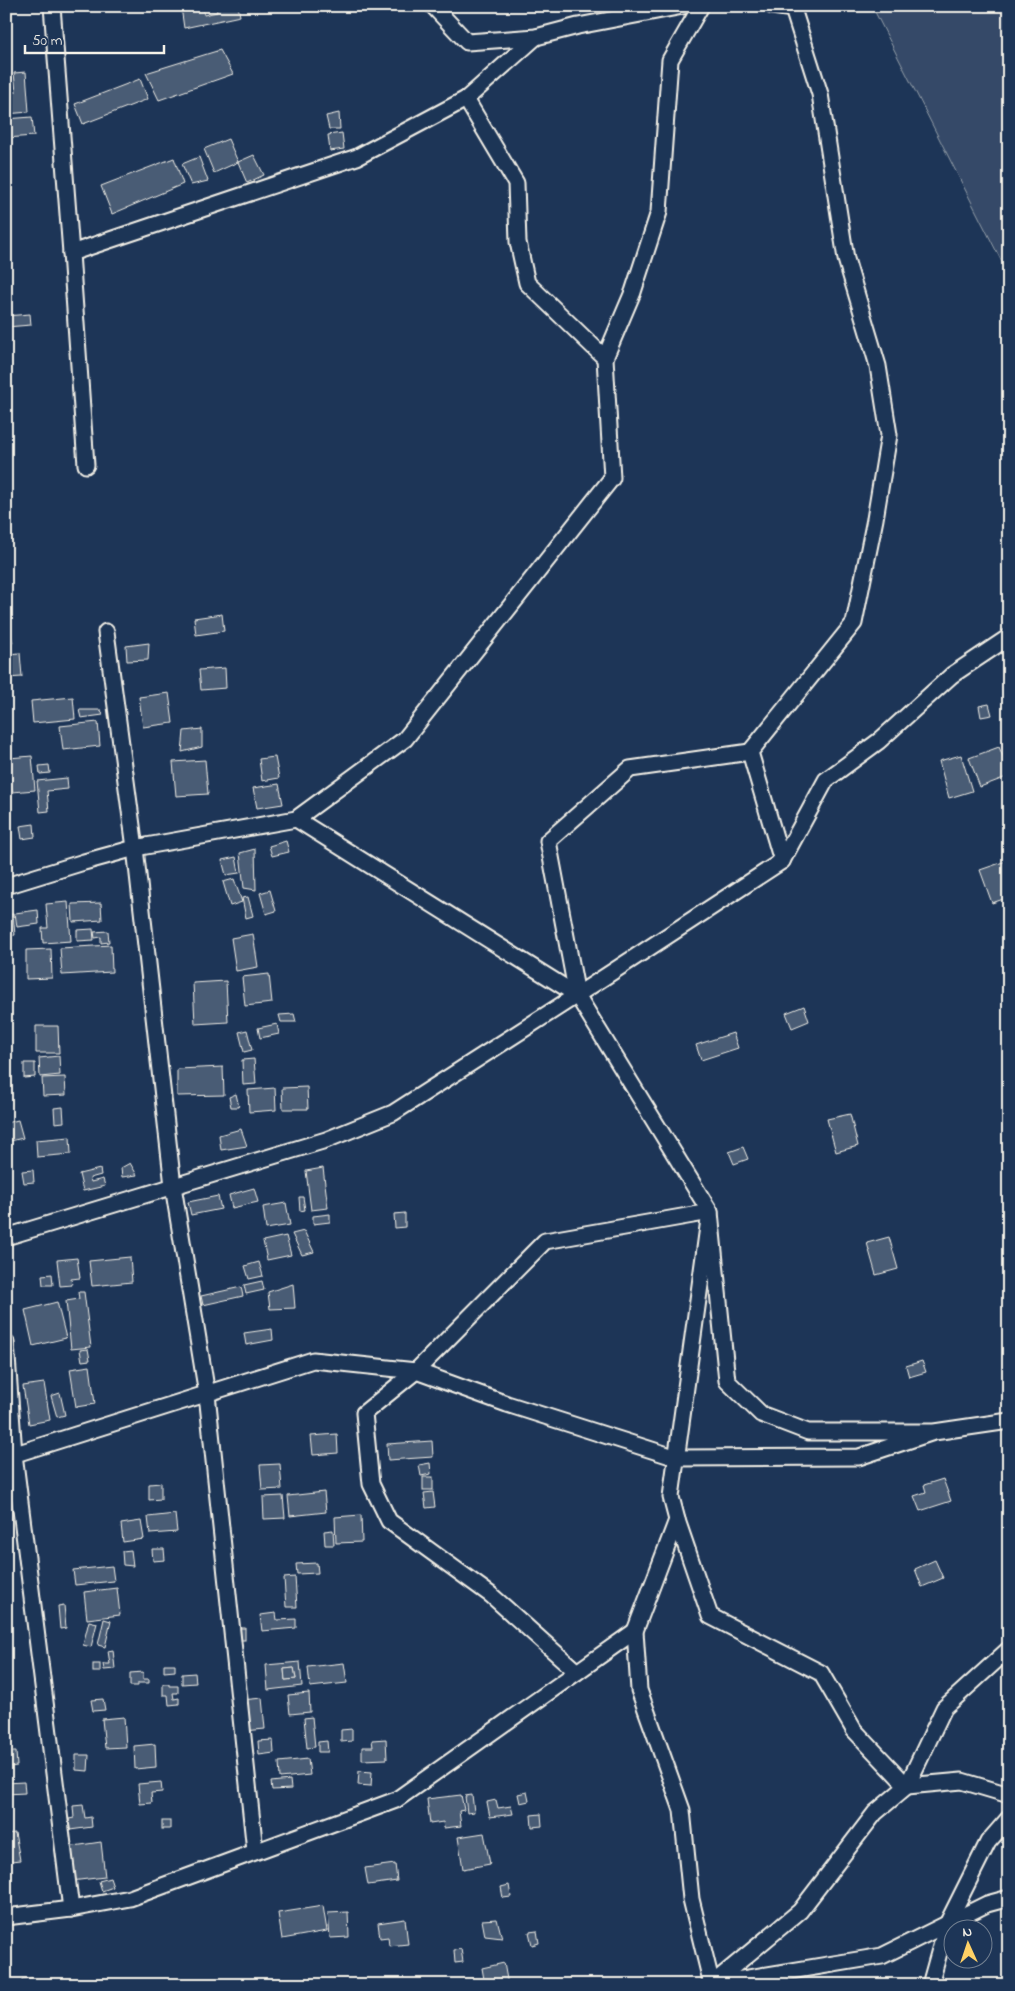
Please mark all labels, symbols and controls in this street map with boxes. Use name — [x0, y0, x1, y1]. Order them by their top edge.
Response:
scale bar — [25, 22, 164, 54]
text: 50 m — [32, 30, 63, 52]
north arrow — [942, 1918, 992, 1968]
text: N — [962, 1922, 973, 1943]

